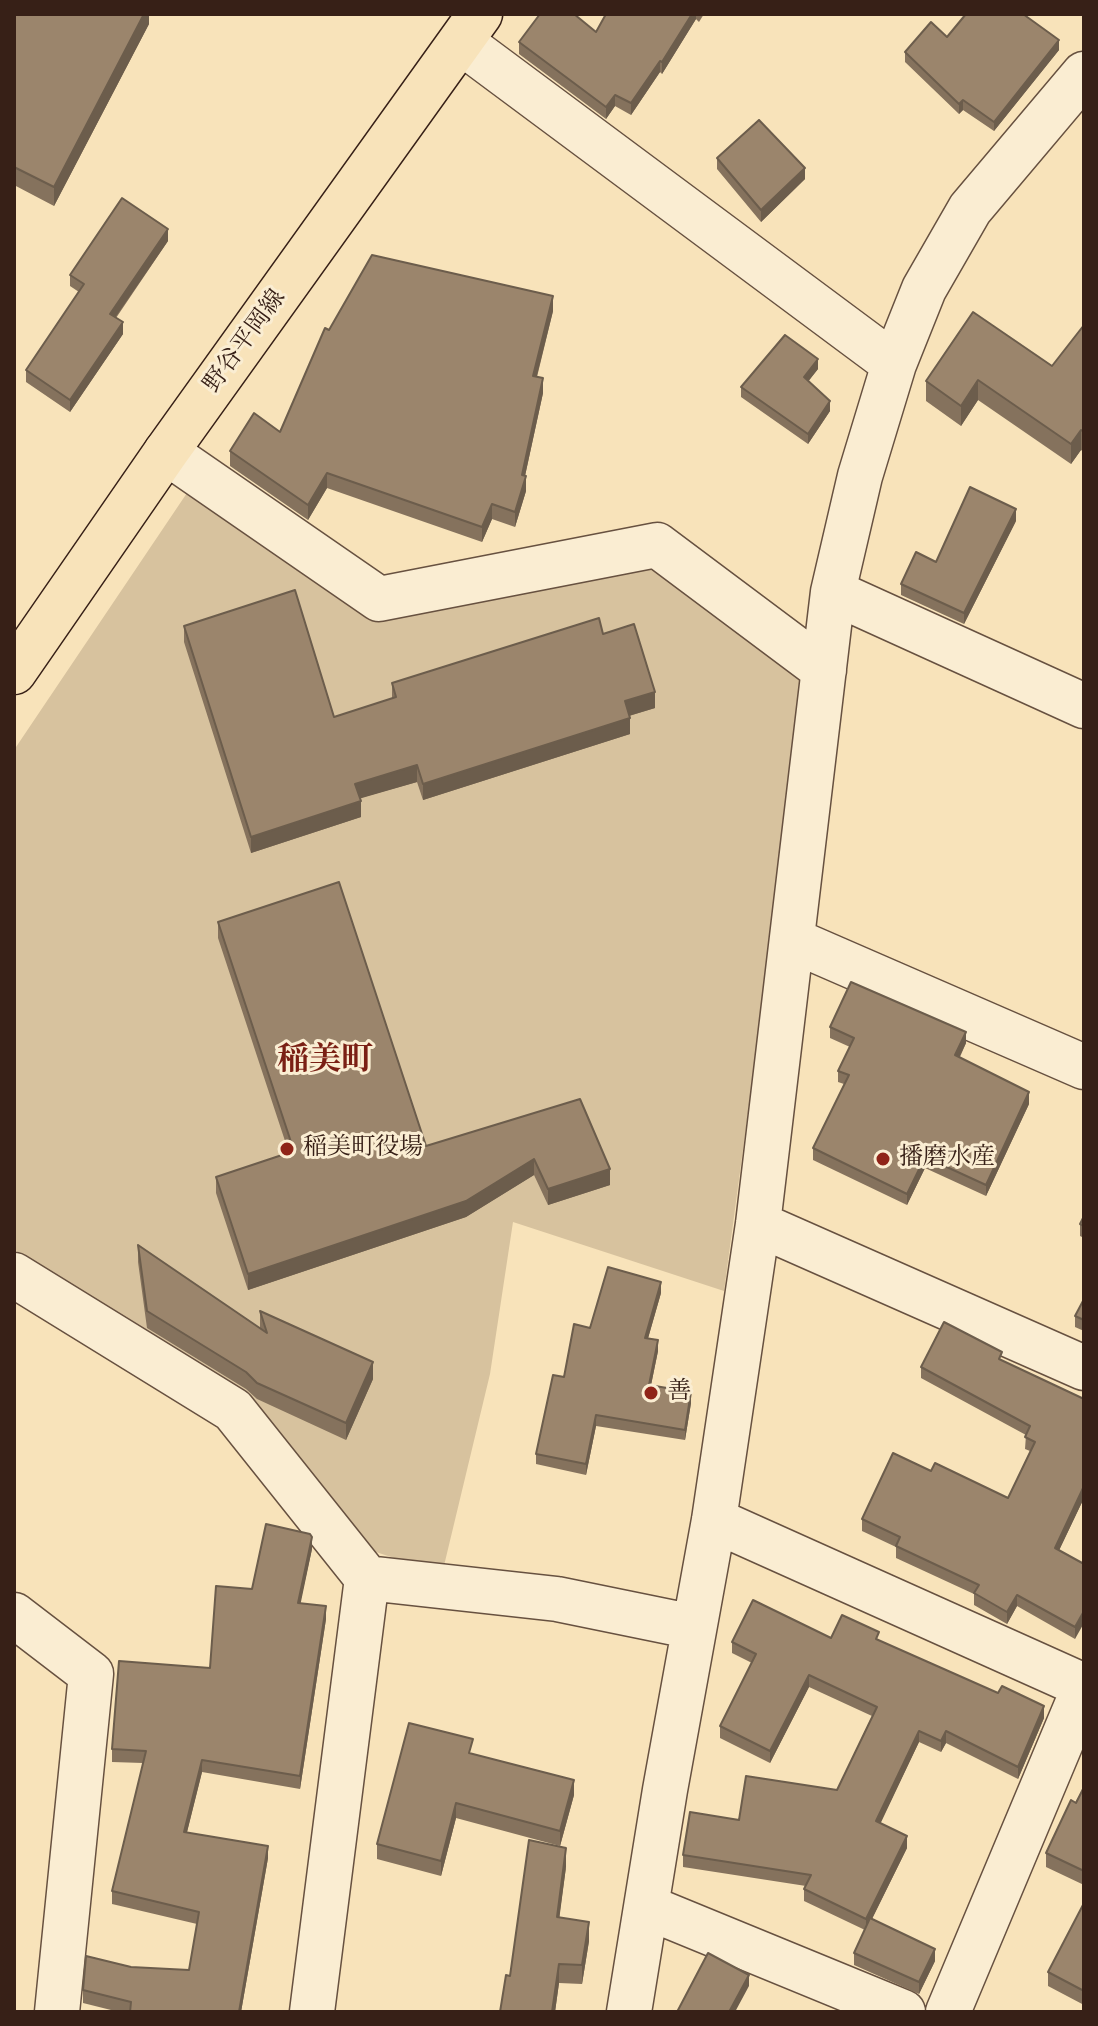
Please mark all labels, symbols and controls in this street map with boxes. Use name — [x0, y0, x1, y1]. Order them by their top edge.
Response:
street label: 野谷平岡線 — [199, 285, 293, 399]
district label: 稲美町 — [277, 1043, 373, 1081]
place label: 稲美町役場 — [303, 1135, 423, 1163]
marker: 稲美町役場 — [278, 1140, 296, 1158]
place label: 播磨水産 — [899, 1145, 995, 1173]
marker: 播磨水産 — [874, 1150, 892, 1168]
place label: 善 — [667, 1379, 691, 1407]
marker: 善 — [642, 1384, 660, 1402]

